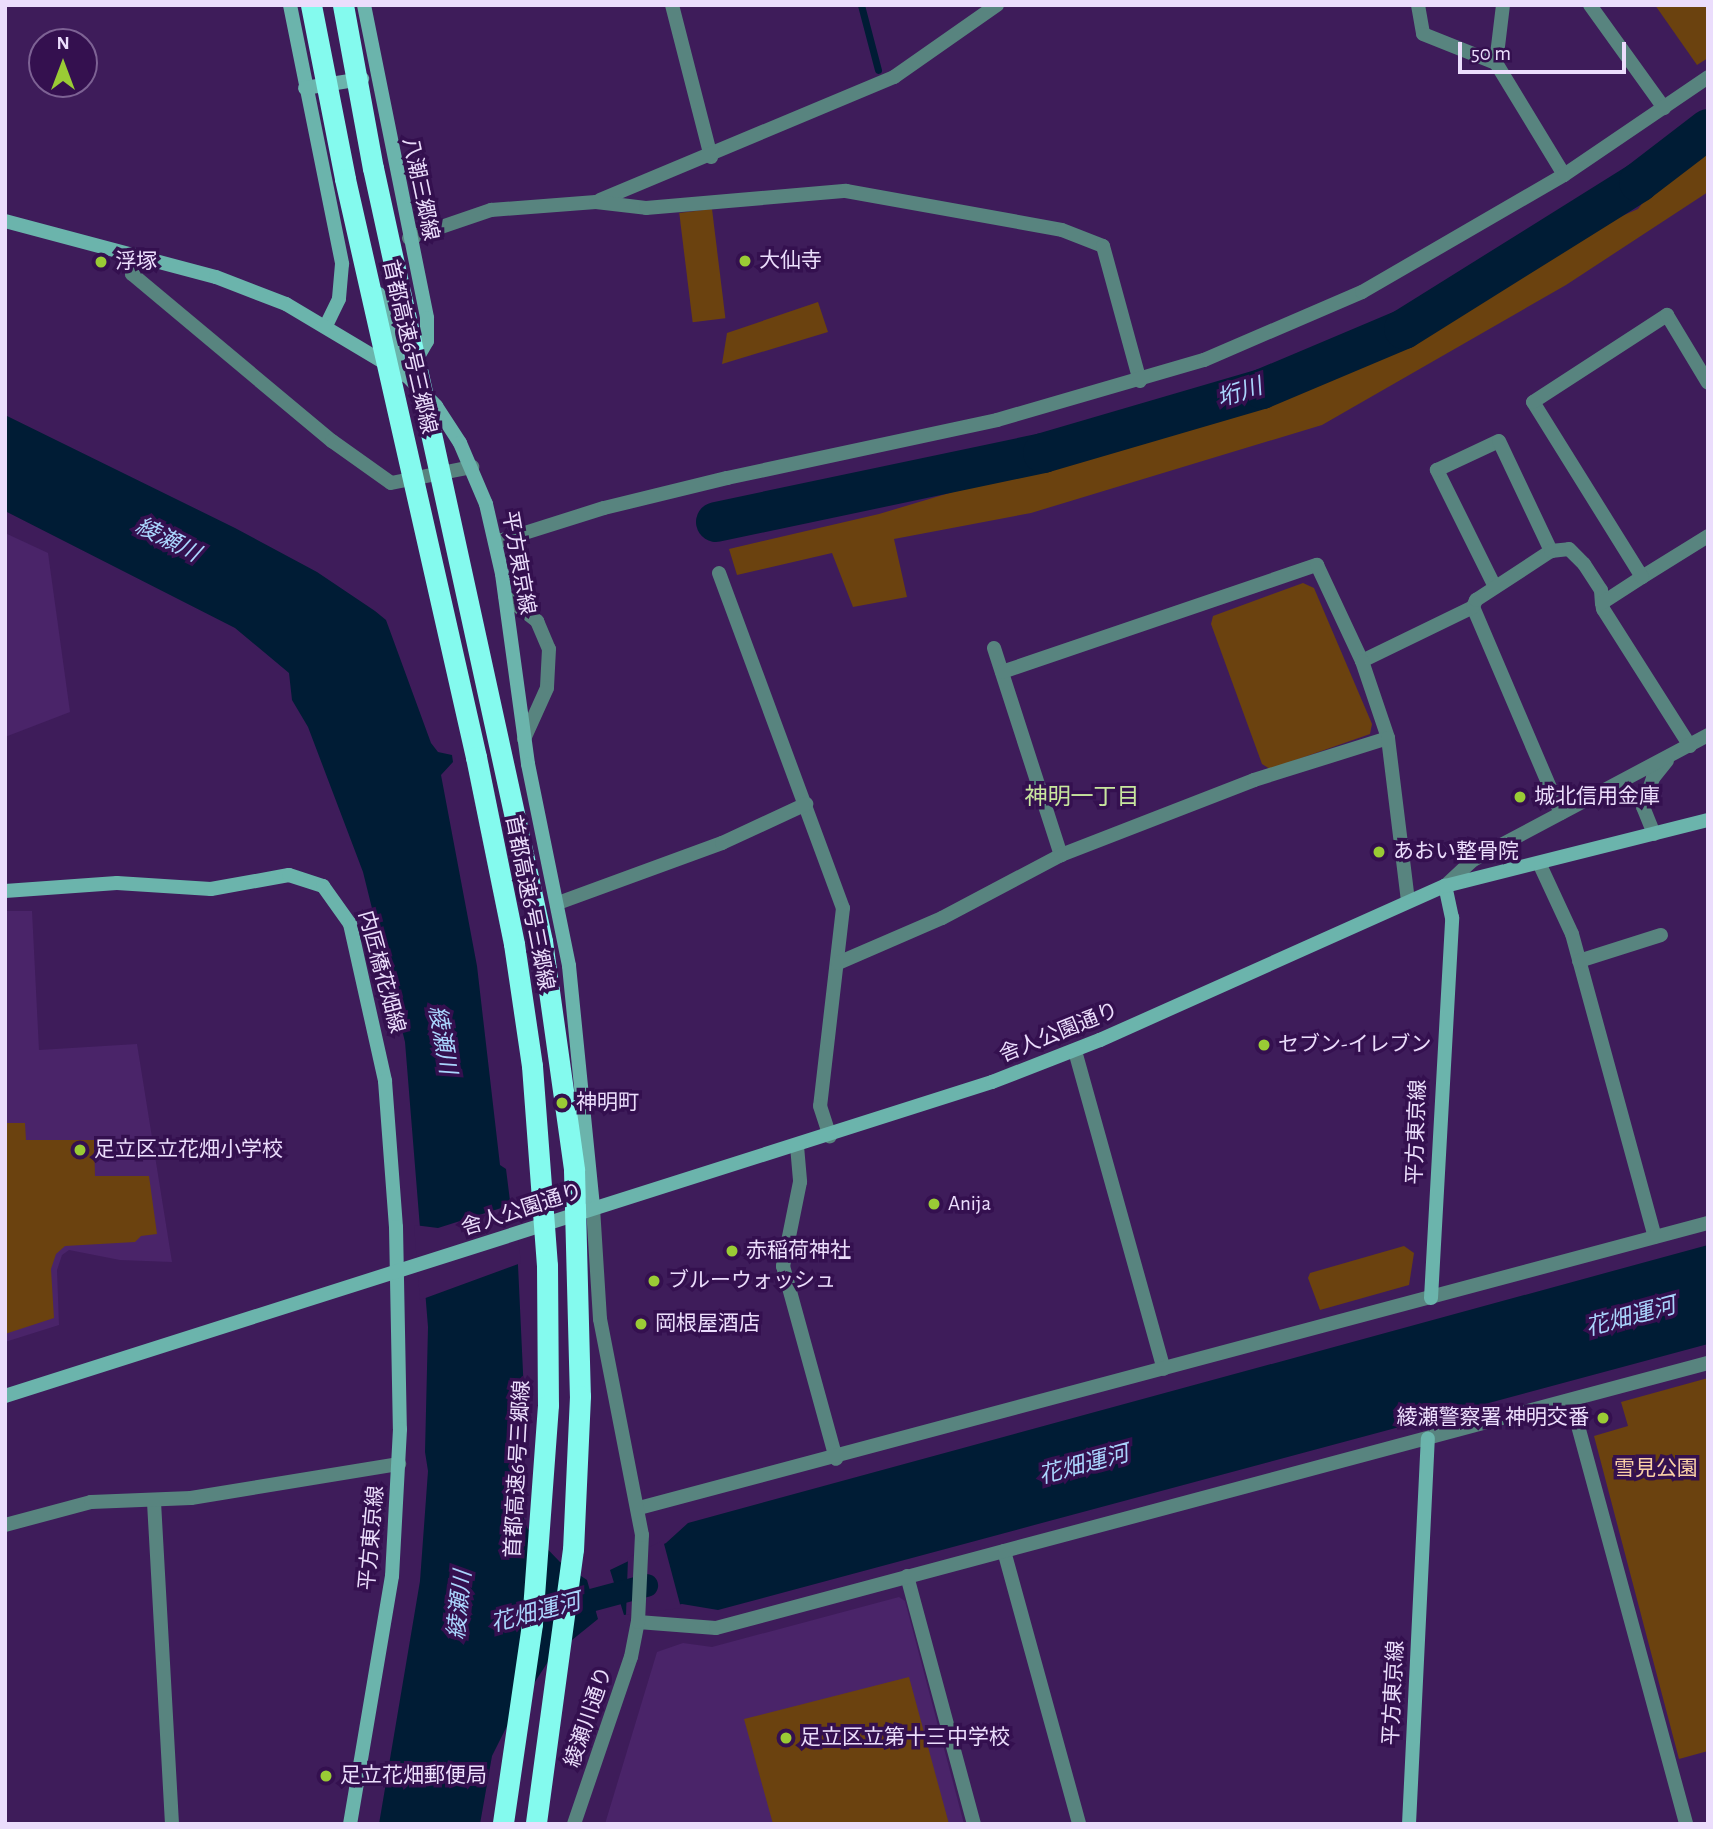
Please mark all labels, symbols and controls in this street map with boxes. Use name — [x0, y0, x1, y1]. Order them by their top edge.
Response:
north arrow — [28, 28, 98, 98]
scale bar — [1461, 28, 1629, 72]
text: N — [56, 34, 70, 53]
text: 50 m — [1471, 43, 1511, 64]
street label: 八潮三郷線 — [397, 135, 443, 243]
place label: 大仙寺 — [759, 248, 822, 274]
place label: 浮塚 — [115, 249, 157, 275]
marker: 大仙寺 — [737, 253, 753, 269]
marker: 浮塚 — [93, 254, 109, 270]
street label: 首都高速6号三郷線 — [377, 258, 441, 436]
water label: 垳川 — [1214, 374, 1266, 414]
street label: 平方東京線 — [496, 509, 540, 617]
water label: 綾瀬川 — [130, 513, 204, 569]
district label: 神明一丁目 — [1025, 784, 1139, 812]
place label: 城北信用金庫 — [1534, 784, 1660, 810]
marker: 城北信用金庫 — [1512, 789, 1528, 805]
street label: 首都高速6号三郷線 — [500, 813, 558, 993]
place label: あおい整骨院 — [1393, 839, 1519, 865]
marker: あおい整骨院 — [1371, 844, 1387, 860]
street label: 内匠橋花畑線 — [353, 908, 409, 1036]
street label: 舎人公園通り — [996, 998, 1122, 1068]
water label: 綾瀬川 — [421, 1004, 461, 1076]
place label: セブン-イレブン — [1278, 1032, 1431, 1058]
marker: セブン-イレブン — [1256, 1037, 1272, 1053]
street label: 平方東京線 — [1403, 1079, 1431, 1185]
place label: 神明町 — [576, 1090, 639, 1116]
marker: 神明町 — [554, 1095, 570, 1111]
place label: 足立区立花畑小学校 — [94, 1137, 283, 1163]
marker: 足立区立花畑小学校 — [72, 1142, 88, 1158]
street label: 舎人公園通り — [458, 1179, 586, 1241]
place label: Anija — [948, 1191, 991, 1217]
marker: Anija — [926, 1196, 942, 1212]
place label: 赤稲荷神社 — [746, 1238, 851, 1264]
marker: 赤稲荷神社 — [724, 1243, 740, 1259]
place label: ブルーウォッシュ — [668, 1268, 836, 1294]
marker: ブルーウォッシュ — [646, 1273, 662, 1289]
water label: 花畑運河 — [1583, 1293, 1679, 1343]
place label: 岡根屋酒店 — [655, 1311, 760, 1337]
marker: 岡根屋酒店 — [633, 1316, 649, 1332]
street label: 首都高速6号三郷線 — [501, 1380, 535, 1558]
place label: 綾瀬警察署 神明交番 — [1397, 1405, 1589, 1431]
marker: 綾瀬警察署 神明交番 — [1595, 1410, 1611, 1426]
water label: 花畑運河 — [1036, 1441, 1132, 1491]
park label: 雪見公園 — [1614, 1456, 1698, 1482]
street label: 平方東京線 — [355, 1485, 389, 1591]
water label: 綾瀬川 — [444, 1569, 478, 1641]
water label: 花畑運河 — [488, 1589, 584, 1639]
street label: 平方東京線 — [1379, 1640, 1409, 1746]
street label: 綾瀬川通り — [560, 1663, 618, 1771]
place label: 足立区立第十三中学校 — [800, 1725, 1010, 1751]
marker: 足立区立第十三中学校 — [778, 1730, 794, 1746]
place label: 足立花畑郵便局 — [340, 1763, 487, 1789]
marker: 足立花畑郵便局 — [318, 1768, 334, 1784]

